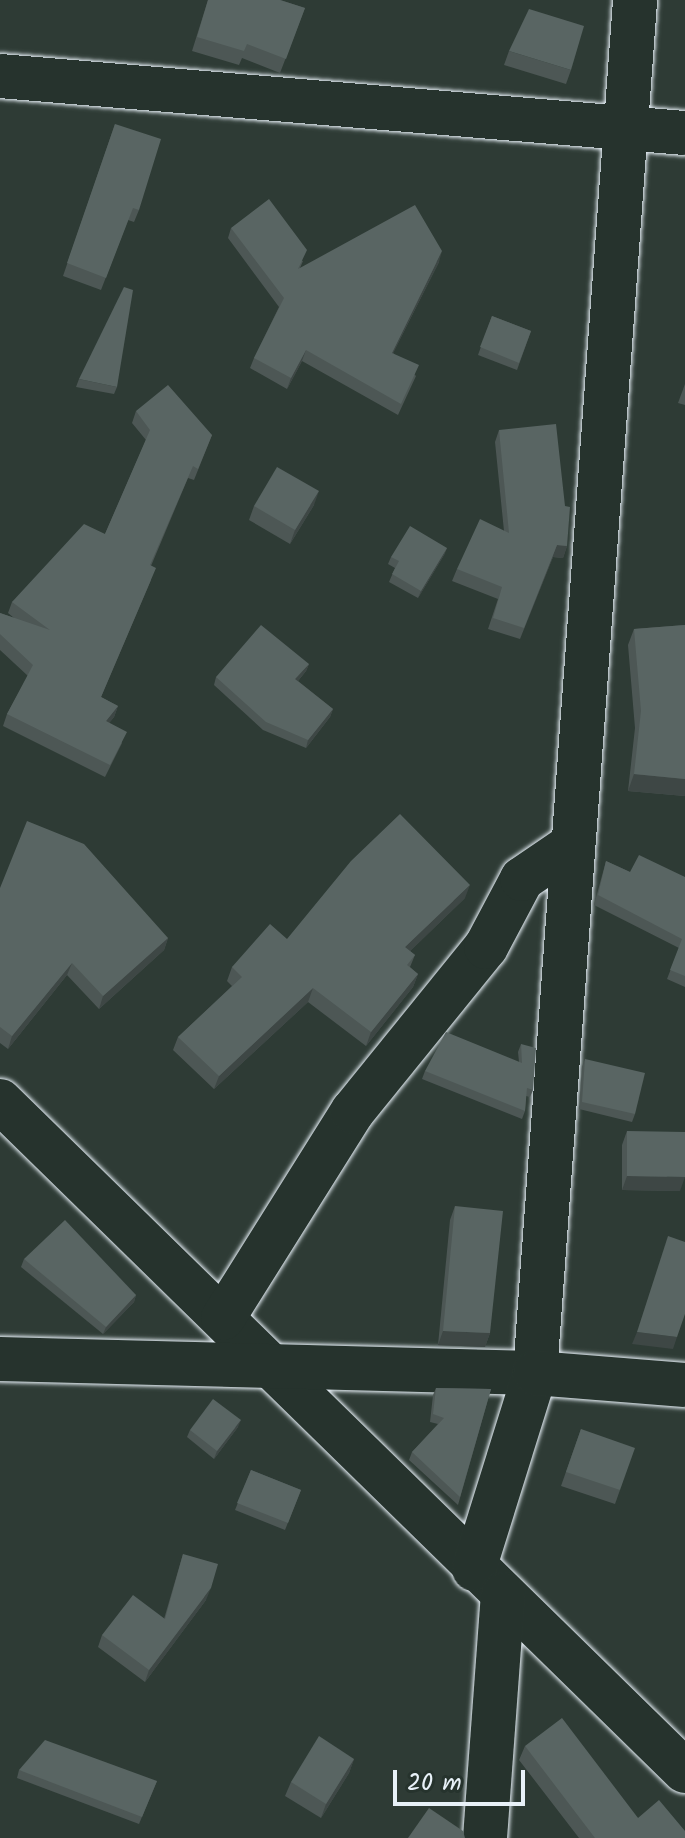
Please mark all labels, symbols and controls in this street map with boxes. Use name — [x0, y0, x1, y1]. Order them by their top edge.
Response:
scale bar — [397, 1754, 529, 1804]
text: 20 m — [407, 1764, 462, 1803]

